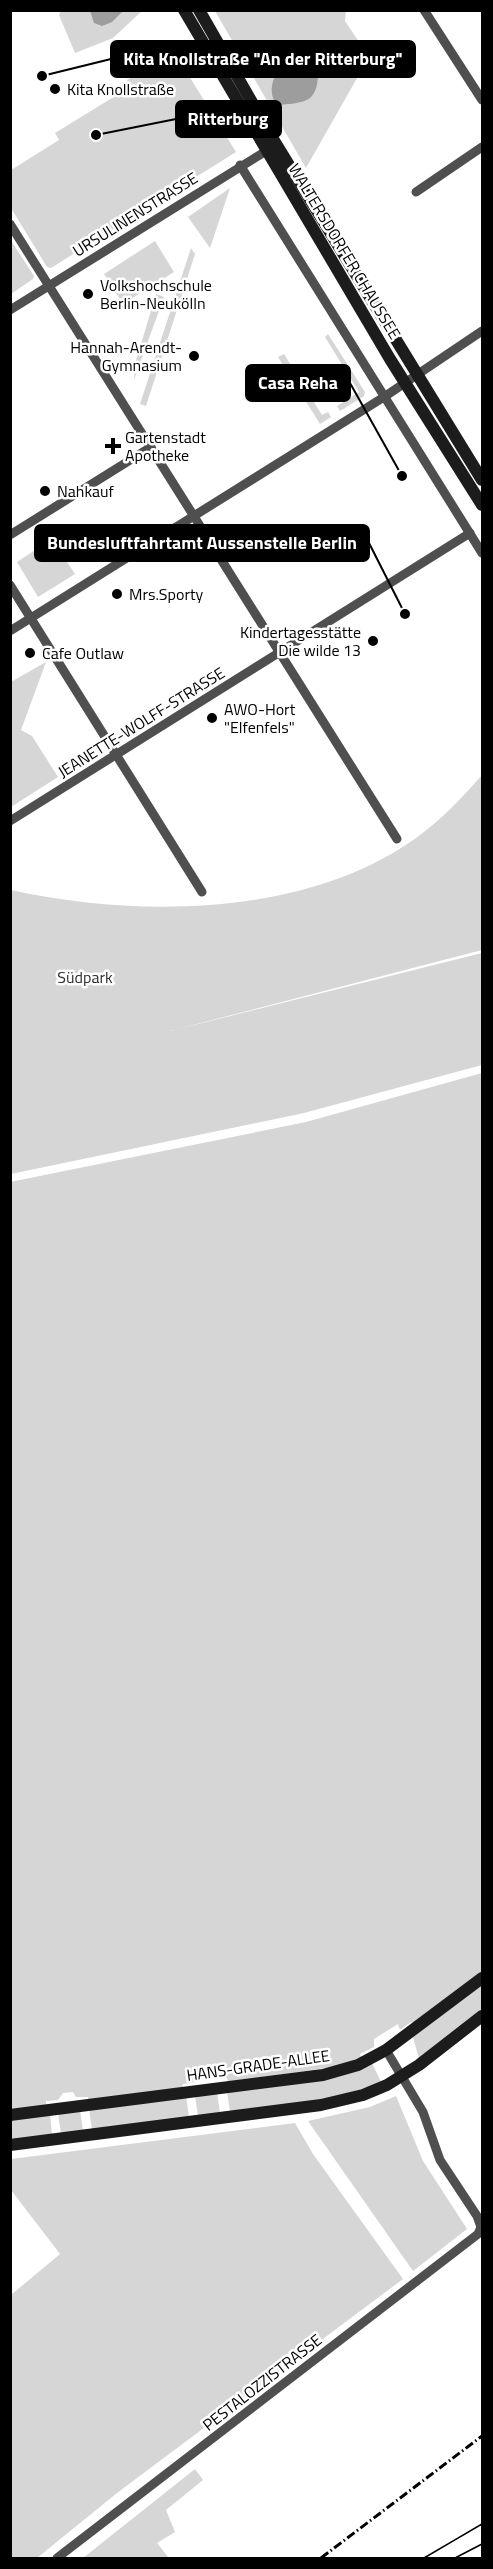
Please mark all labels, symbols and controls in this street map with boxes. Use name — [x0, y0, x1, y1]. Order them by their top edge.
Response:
callout: Kita Knollstraße "An der Ritterburg" — [111, 41, 415, 77]
text: Kita Knollstraße "An der Ritterburg" — [123, 45, 403, 72]
place label: Kita Knollstraße — [67, 77, 174, 101]
marker: Kita Knollstraße — [48, 82, 62, 96]
callout: Ritterburg — [176, 101, 281, 137]
text: Ritterburg — [188, 105, 269, 132]
street label: WALTERSDORFER CHAUSSEE — [283, 159, 407, 343]
street label: URSULINENSTRASSE — [68, 166, 202, 262]
place label: Volkshochschule Berlin-Neukölln — [100, 273, 212, 315]
marker: Volkshochschule Berlin-Neukölln — [81, 287, 95, 301]
place label: Hannah-Arendt- Gymnasium — [70, 335, 182, 377]
marker: Hannah-Arendt- Gymnasium — [187, 349, 201, 363]
callout: Casa Reha — [246, 365, 350, 401]
text: Casa Reha — [258, 369, 338, 396]
place label: Gartenstadt Apotheke — [125, 425, 206, 467]
marker: Gartenstadt Apotheke — [106, 439, 120, 453]
place label: Nahkauf — [57, 479, 115, 503]
marker: Nahkauf — [38, 484, 52, 498]
callout: Bundesluftfahrtamt Aussenstelle Berlin — [35, 525, 369, 561]
text: Bundesluftfahrtamt Aussenstelle Berlin — [47, 529, 357, 556]
place label: Mrs.Sporty — [129, 582, 204, 606]
marker: Mrs.Sporty — [110, 587, 124, 601]
place label: Kindertagesstätte Die wilde 13 — [240, 620, 361, 662]
marker: Kindertagesstätte Die wilde 13 — [366, 634, 380, 648]
place label: Cafe Outlaw — [42, 641, 124, 665]
marker: Cafe Outlaw — [23, 646, 37, 660]
street label: JEANETTE-WOLFF-STRASSE — [53, 661, 229, 783]
place label: AWO-Hort "Elfenfels" — [224, 697, 296, 739]
marker: AWO-Hort "Elfenfels" — [205, 711, 219, 725]
park label: Südpark — [57, 965, 113, 989]
street label: HANS-GRADE-ALLEE — [185, 2043, 331, 2087]
street label: PESTALOZZISTRASSE — [197, 2328, 327, 2436]

